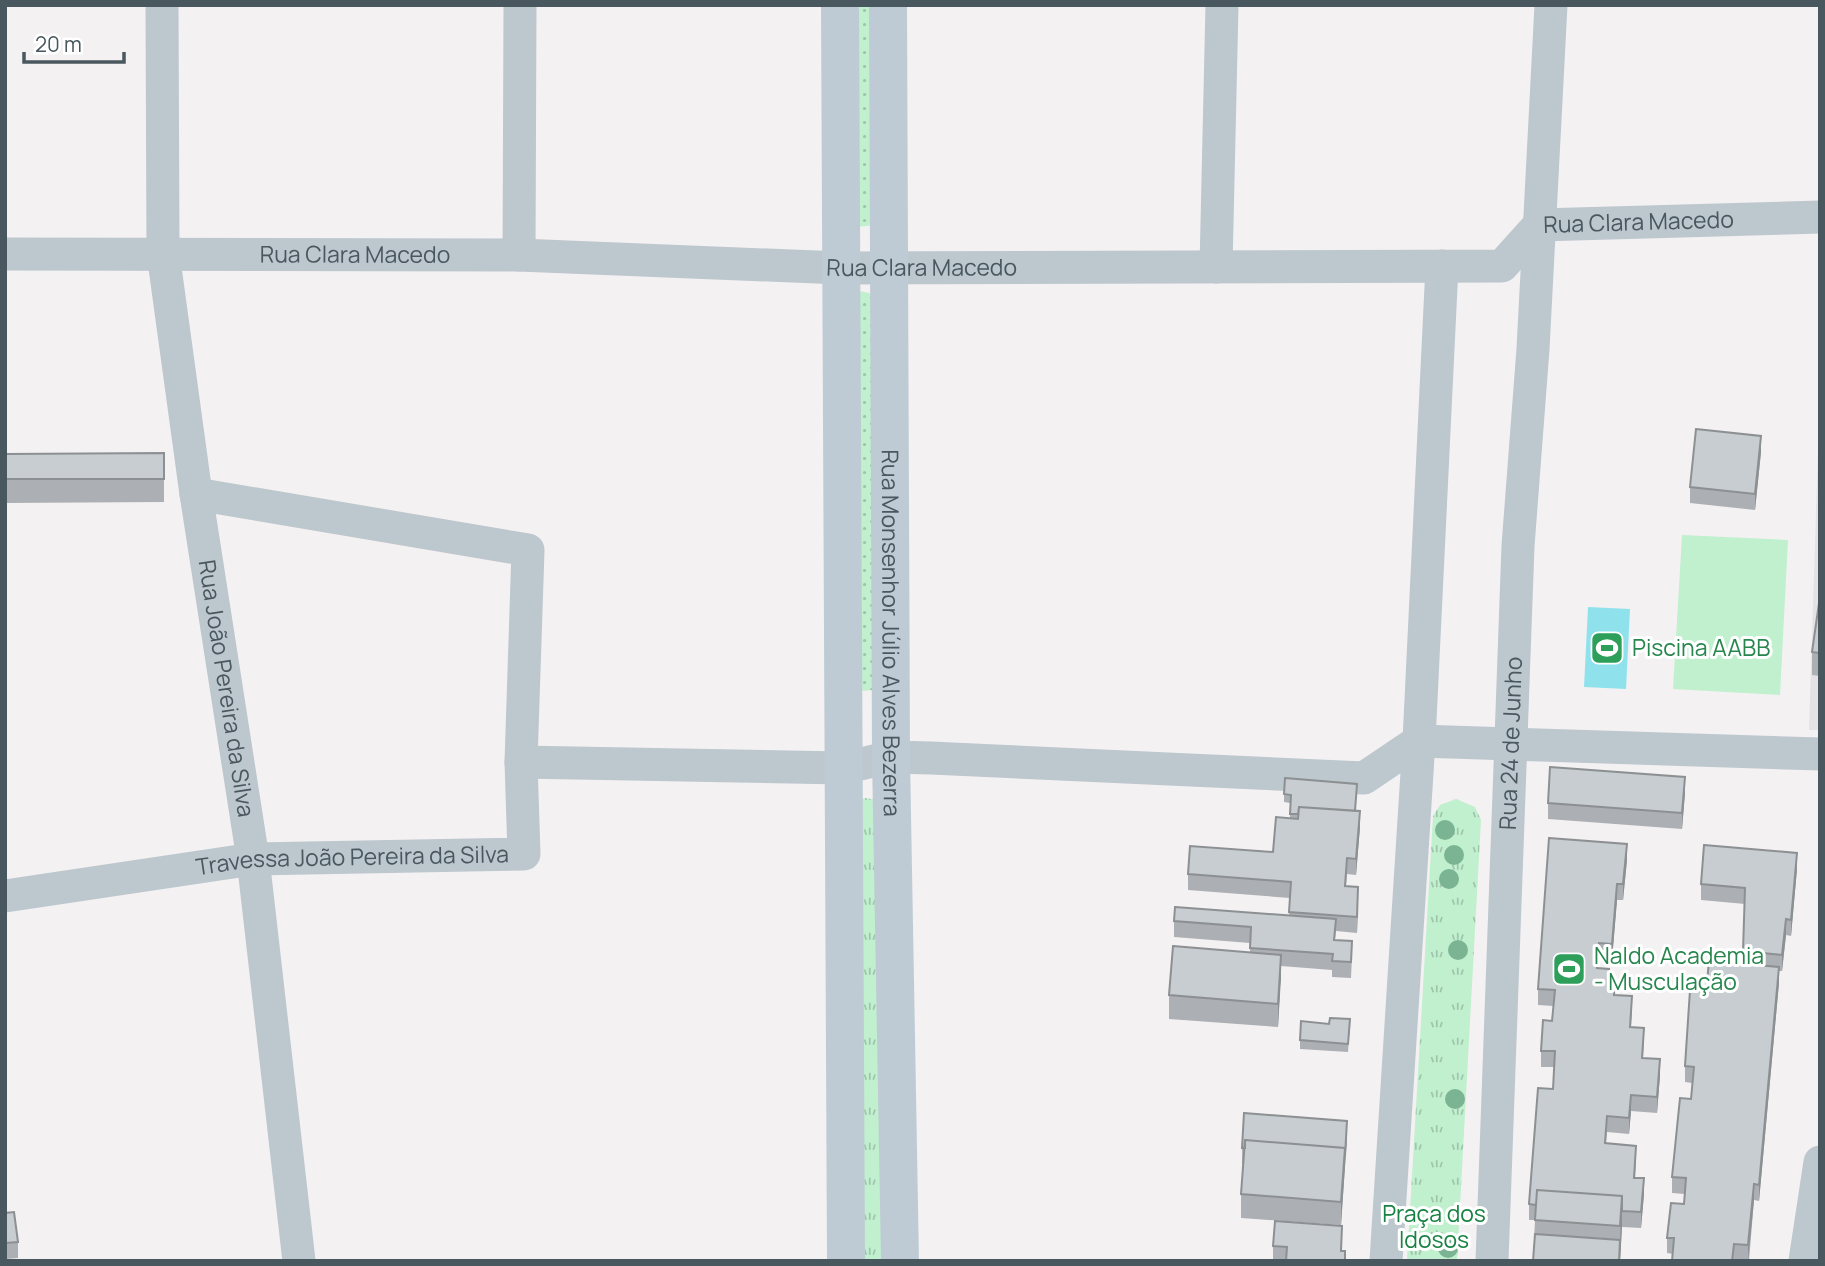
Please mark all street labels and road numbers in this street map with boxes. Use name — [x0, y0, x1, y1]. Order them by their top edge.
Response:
street label: Rua Clara Macedo — [1543, 202, 1734, 240]
street label: Rua Clara Macedo — [260, 237, 450, 270]
street label: Rua Clara Macedo — [826, 250, 1017, 283]
street label: Rua Monsenhor Júlio Alves Bezerra — [875, 449, 909, 817]
street label: Rua João Pereira da Silva — [191, 557, 263, 819]
street label: Rua 24 de Junho — [1491, 656, 1529, 831]
street label: Travessa João Pereira da Silva — [194, 837, 509, 882]

